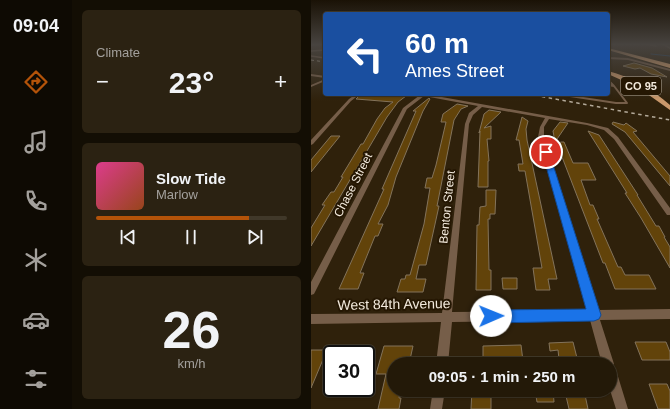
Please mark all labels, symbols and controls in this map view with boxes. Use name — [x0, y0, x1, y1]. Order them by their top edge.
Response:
text: 09:04 — [13, 16, 59, 36]
icon: left — [339, 28, 391, 80]
text: 60 m — [405, 28, 469, 59]
text: Climate — [96, 45, 140, 60]
text: Ames Street — [405, 61, 504, 81]
text: 23° — [169, 66, 214, 99]
icon: directions — [22, 68, 50, 96]
text: − — [96, 69, 109, 94]
text: + — [274, 69, 287, 94]
road number: CO 95 — [621, 77, 661, 95]
icon: music — [22, 128, 50, 156]
pin — [529, 135, 563, 169]
icon: arrive — [535, 141, 557, 163]
street label: Chase Street — [331, 150, 375, 219]
street label: Benton Street — [436, 169, 458, 244]
text: Slow Tide — [156, 170, 226, 187]
icon: phone — [22, 187, 50, 215]
text: Marlow — [156, 187, 198, 202]
icon: previous — [117, 226, 139, 248]
icon: pause — [180, 226, 202, 248]
icon: next — [244, 226, 266, 248]
icon: climate — [22, 246, 50, 274]
street label: West 84th Avenue — [337, 295, 451, 313]
position arrow — [470, 295, 512, 337]
text: 26 — [163, 301, 220, 359]
icon: car — [22, 306, 50, 334]
speed limit sign: 30 — [323, 345, 375, 397]
text: km/h — [177, 356, 206, 371]
icon: filters — [22, 365, 50, 393]
text: 09:05 · 1 min · 250 m — [429, 368, 575, 385]

